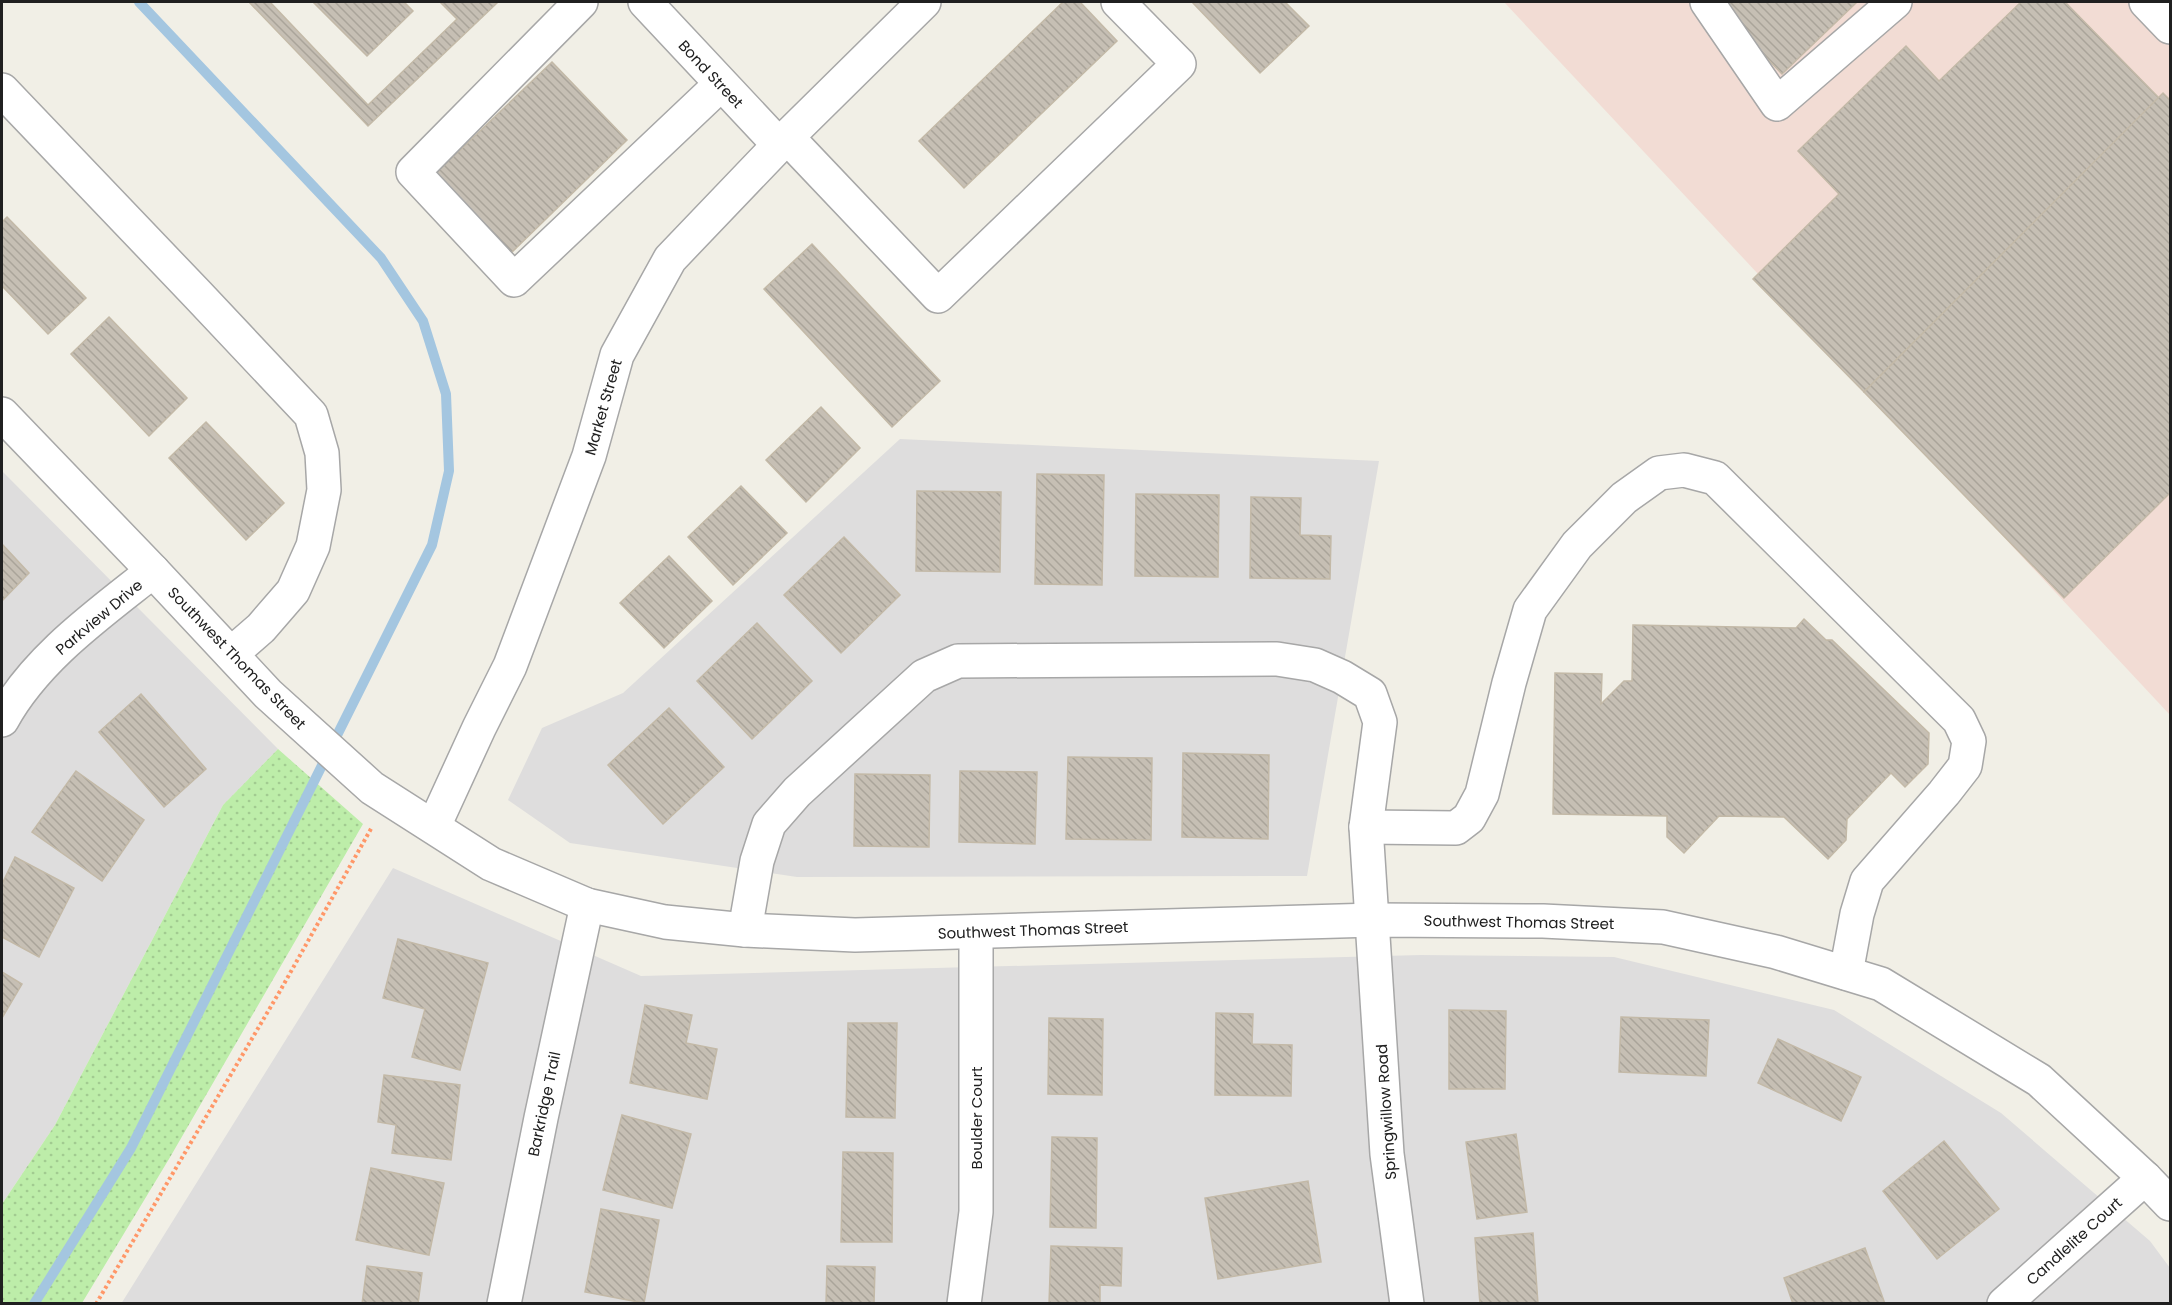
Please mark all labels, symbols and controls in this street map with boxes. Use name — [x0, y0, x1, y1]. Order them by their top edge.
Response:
street label: Bond Street — [674, 35, 748, 113]
street label: Market Street — [579, 356, 627, 458]
street label: Parkview Drive — [51, 574, 147, 660]
street label: Southwest Thomas Street — [163, 582, 311, 734]
street label: Southwest Thomas Street — [1424, 910, 1614, 934]
street label: Southwest Thomas Street — [937, 916, 1129, 944]
street label: Springwillow Road — [1371, 1043, 1401, 1181]
street label: Barkridge Trail — [523, 1050, 565, 1158]
street label: Boulder Court — [966, 1067, 987, 1169]
street label: Candlelite Court — [2021, 1192, 2127, 1290]

